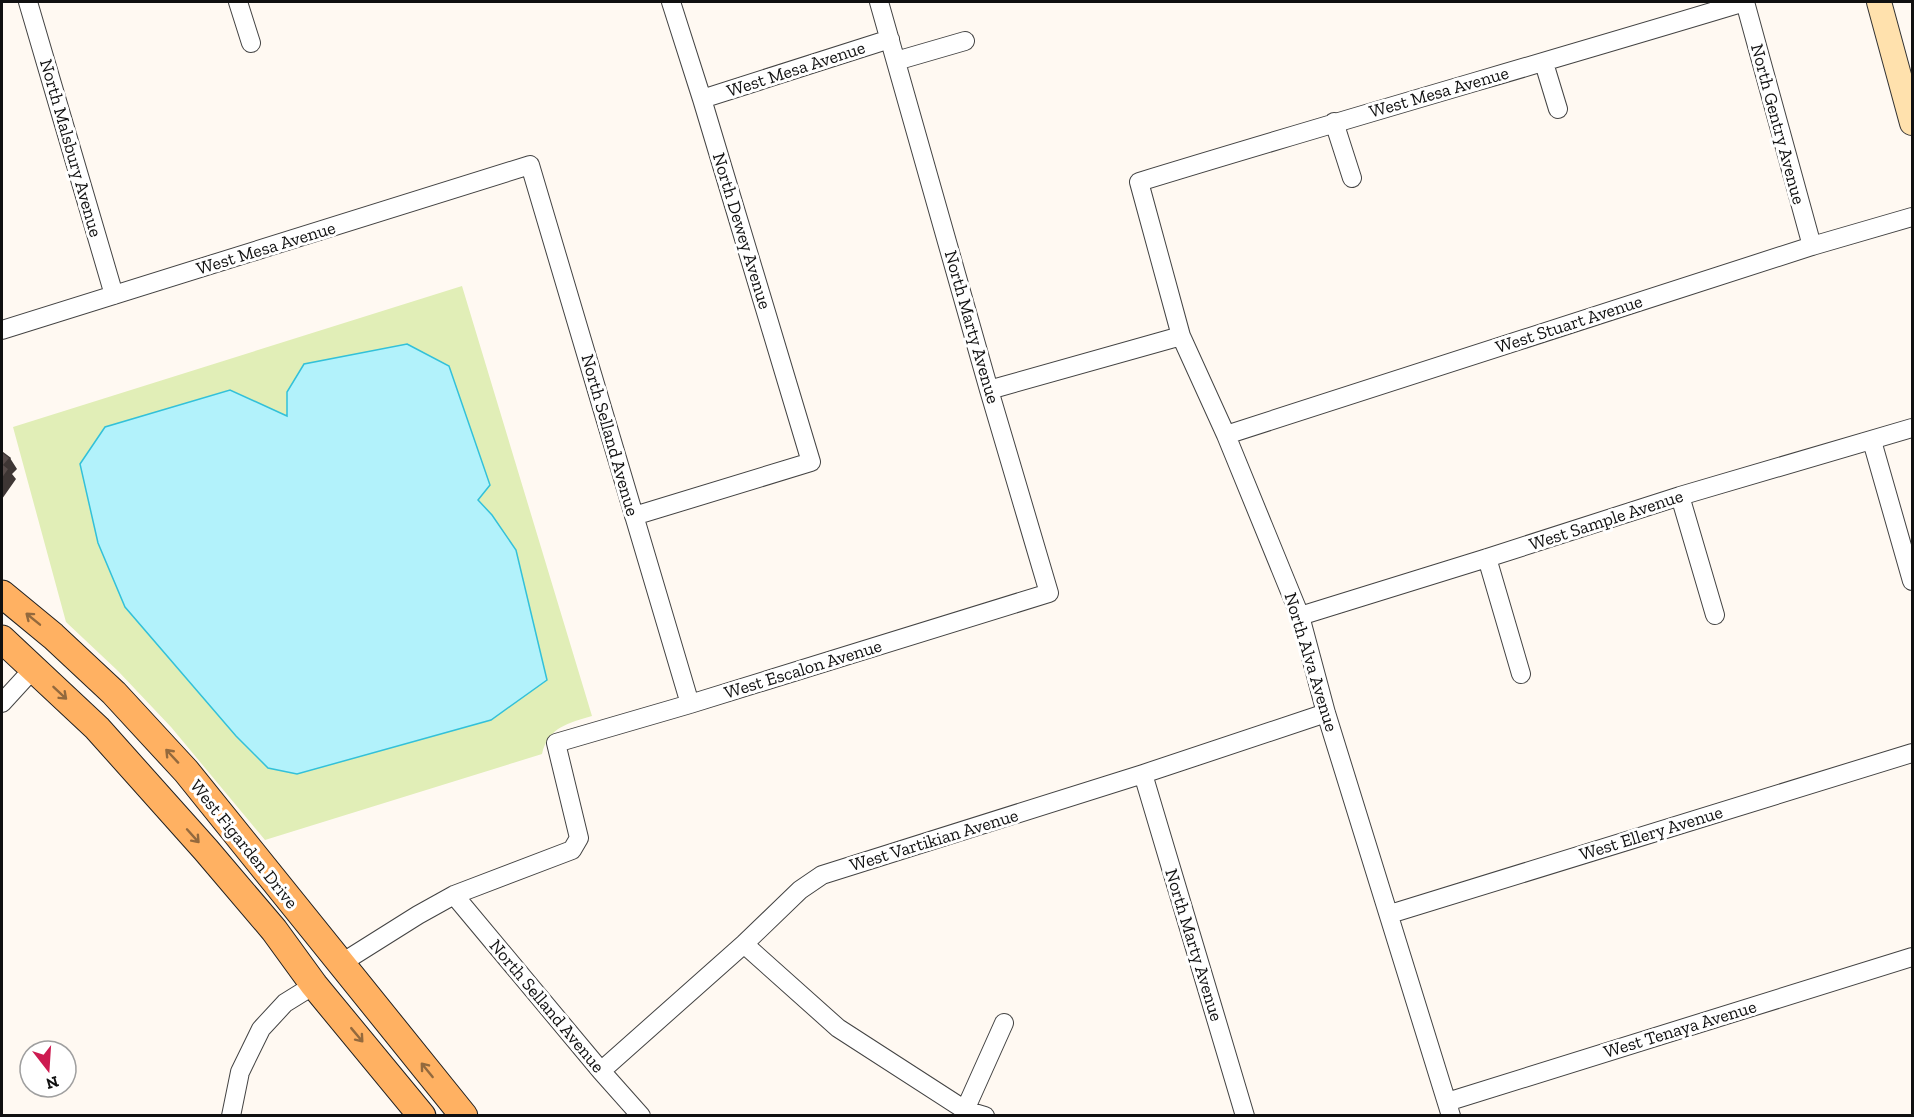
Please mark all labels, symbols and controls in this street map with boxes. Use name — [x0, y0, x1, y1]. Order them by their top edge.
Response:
street label: West Mesa Avenue — [724, 36, 868, 102]
street label: North Gentry Avenue — [1746, 41, 1810, 207]
street label: North Malsbury Avenue — [35, 57, 107, 239]
street label: West Mesa Avenue — [1367, 62, 1511, 122]
street label: North Dewey Avenue — [708, 150, 776, 312]
street label: West Mesa Avenue — [194, 216, 338, 280]
street label: North Marty Avenue — [940, 248, 1004, 406]
street label: West Stuart Avenue — [1493, 290, 1645, 358]
street label: North Selland Avenue — [576, 351, 644, 519]
street label: West Sample Avenue — [1526, 485, 1686, 555]
street label: North Alva Avenue — [1279, 590, 1343, 734]
one-way arrow — [25, 613, 41, 626]
street label: West Escalon Avenue — [722, 635, 884, 703]
one-way arrow — [53, 686, 68, 700]
one-way arrow — [165, 748, 179, 763]
street label: West Figarden Drive — [185, 775, 303, 913]
street label: West Ellery Avenue — [1577, 801, 1725, 865]
street label: West Vartikian Avenue — [847, 804, 1021, 876]
one-way arrow — [186, 828, 200, 843]
street label: North Marty Avenue — [1160, 866, 1228, 1024]
street label: North Selland Avenue — [485, 935, 609, 1077]
street label: West Tenaya Avenue — [1601, 995, 1759, 1063]
one-way arrow — [350, 1027, 363, 1043]
north arrow — [18, 1039, 78, 1099]
one-way arrow — [421, 1062, 434, 1078]
text: N — [44, 1072, 61, 1094]

